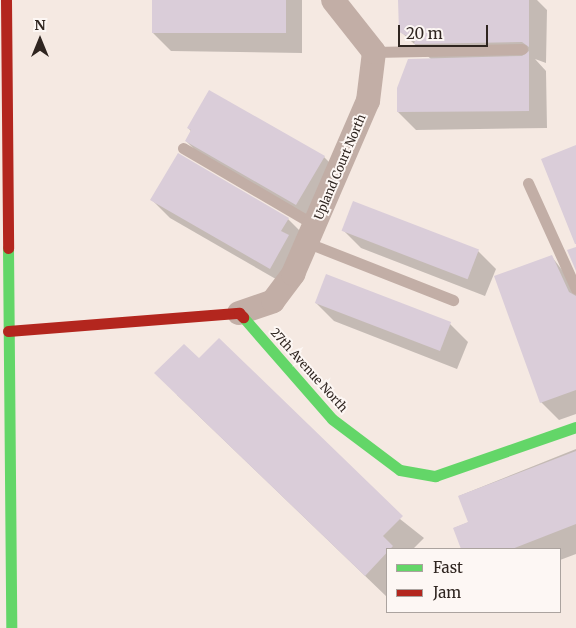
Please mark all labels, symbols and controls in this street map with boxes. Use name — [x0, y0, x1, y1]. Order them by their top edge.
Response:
north arrow — [15, 15, 65, 65]
scale bar — [401, 15, 491, 47]
text: N — [34, 16, 46, 34]
text: 20 m — [406, 24, 443, 43]
street label: Upland Court North — [311, 112, 369, 222]
street label: 27th Avenue North — [268, 325, 350, 415]
legend — [386, 548, 561, 613]
text: Fast — [433, 558, 463, 577]
text: Jam — [433, 583, 461, 602]

